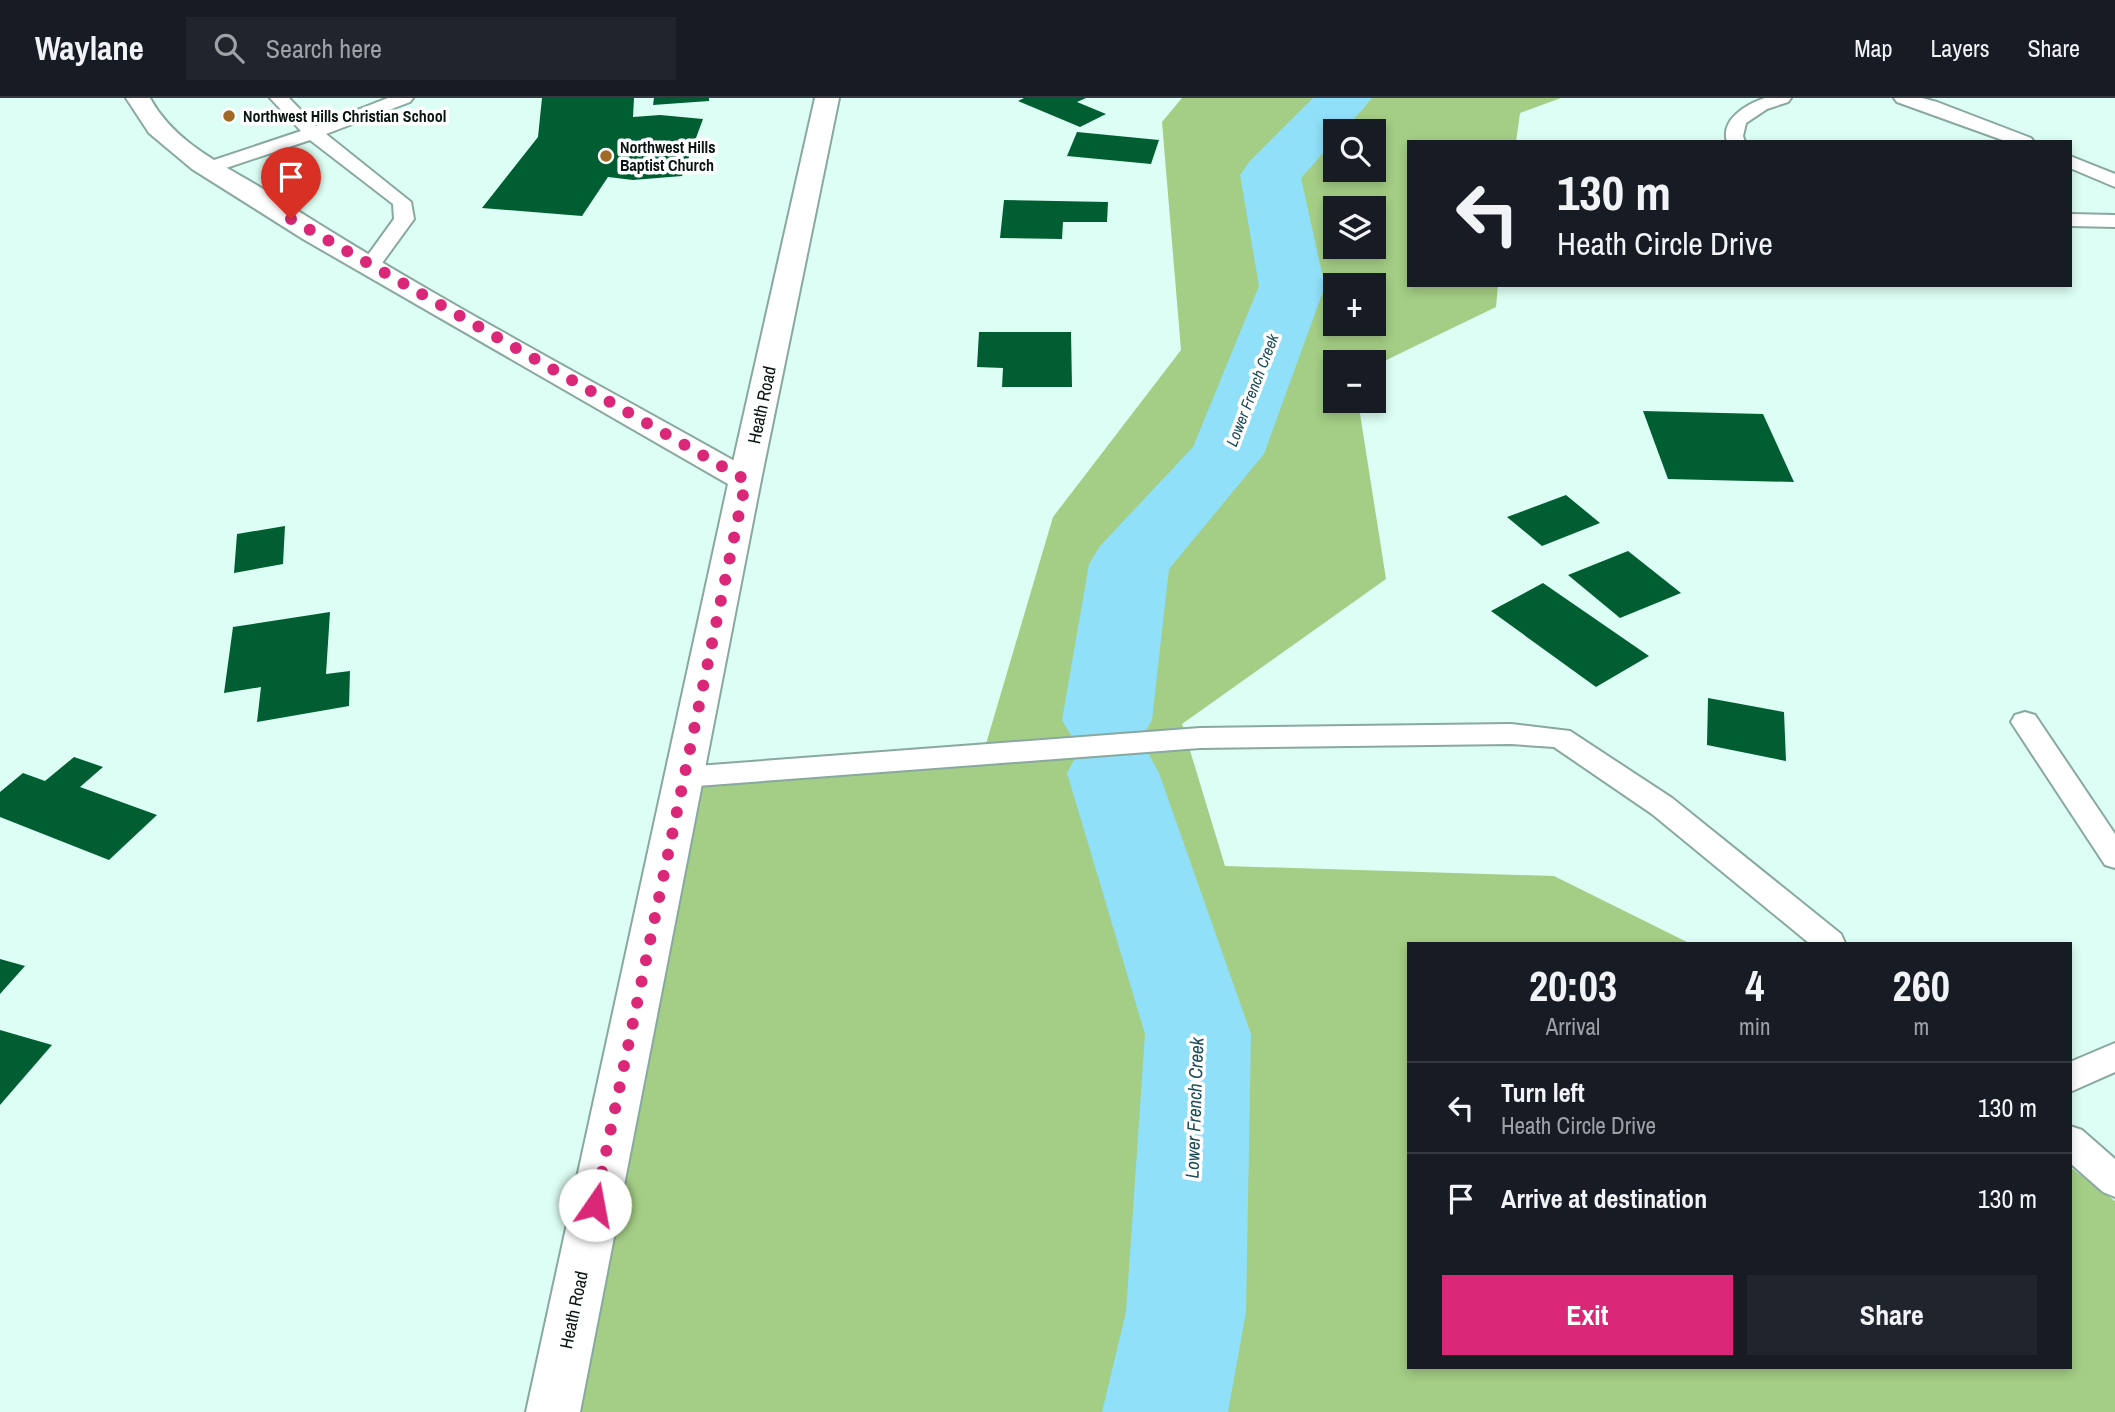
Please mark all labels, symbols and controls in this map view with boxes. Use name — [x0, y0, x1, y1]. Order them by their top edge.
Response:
search box — [186, 17, 676, 80]
text: Waylane — [35, 26, 144, 70]
icon: search — [210, 29, 248, 67]
text: Search here — [266, 31, 382, 66]
text: Map — [1854, 32, 1892, 64]
text: Layers — [1930, 32, 1989, 64]
text: Share — [2027, 32, 2080, 64]
place label: Northwest Hills Christian School — [243, 105, 446, 127]
marker: Northwest Hills Christian School — [221, 108, 237, 124]
map controls — [1323, 119, 1386, 413]
button: search — [1323, 119, 1386, 182]
place label: Northwest Hills Baptist Church — [620, 136, 716, 176]
pin — [261, 147, 321, 219]
marker: Northwest Hills Baptist Church — [598, 148, 614, 164]
icon: arrive — [272, 158, 310, 196]
text: 130 m — [1557, 159, 1671, 225]
icon: left — [1442, 168, 1533, 259]
button: layers — [1323, 196, 1386, 259]
text: Heath Circle Drive — [1557, 222, 1773, 265]
button: + — [1323, 273, 1386, 336]
water label: Lower French Creek — [1220, 330, 1284, 449]
button: − — [1323, 350, 1386, 413]
street label: Heath Road — [741, 364, 782, 446]
text: 20:03 — [1529, 958, 1617, 1014]
text: 4 — [1745, 958, 1764, 1014]
text: 260 — [1893, 958, 1950, 1014]
text: Arrival — [1546, 1011, 1600, 1042]
text: min — [1739, 1011, 1771, 1042]
text: m — [1913, 1011, 1929, 1042]
water label: Lower French Creek — [1179, 1036, 1209, 1179]
text: Turn left — [1501, 1075, 1585, 1110]
icon: left — [1442, 1089, 1480, 1127]
text: 130 m — [1978, 1090, 2037, 1125]
text: Heath Circle Drive — [1501, 1110, 1656, 1141]
position arrow — [558, 1168, 632, 1242]
icon: arrive — [1442, 1180, 1480, 1218]
text: Arrive at destination — [1501, 1181, 1707, 1216]
text: 130 m — [1978, 1181, 2037, 1216]
street label: Heath Road — [553, 1269, 594, 1351]
button: Exit — [1442, 1275, 1733, 1355]
button: Share — [1747, 1275, 2037, 1355]

